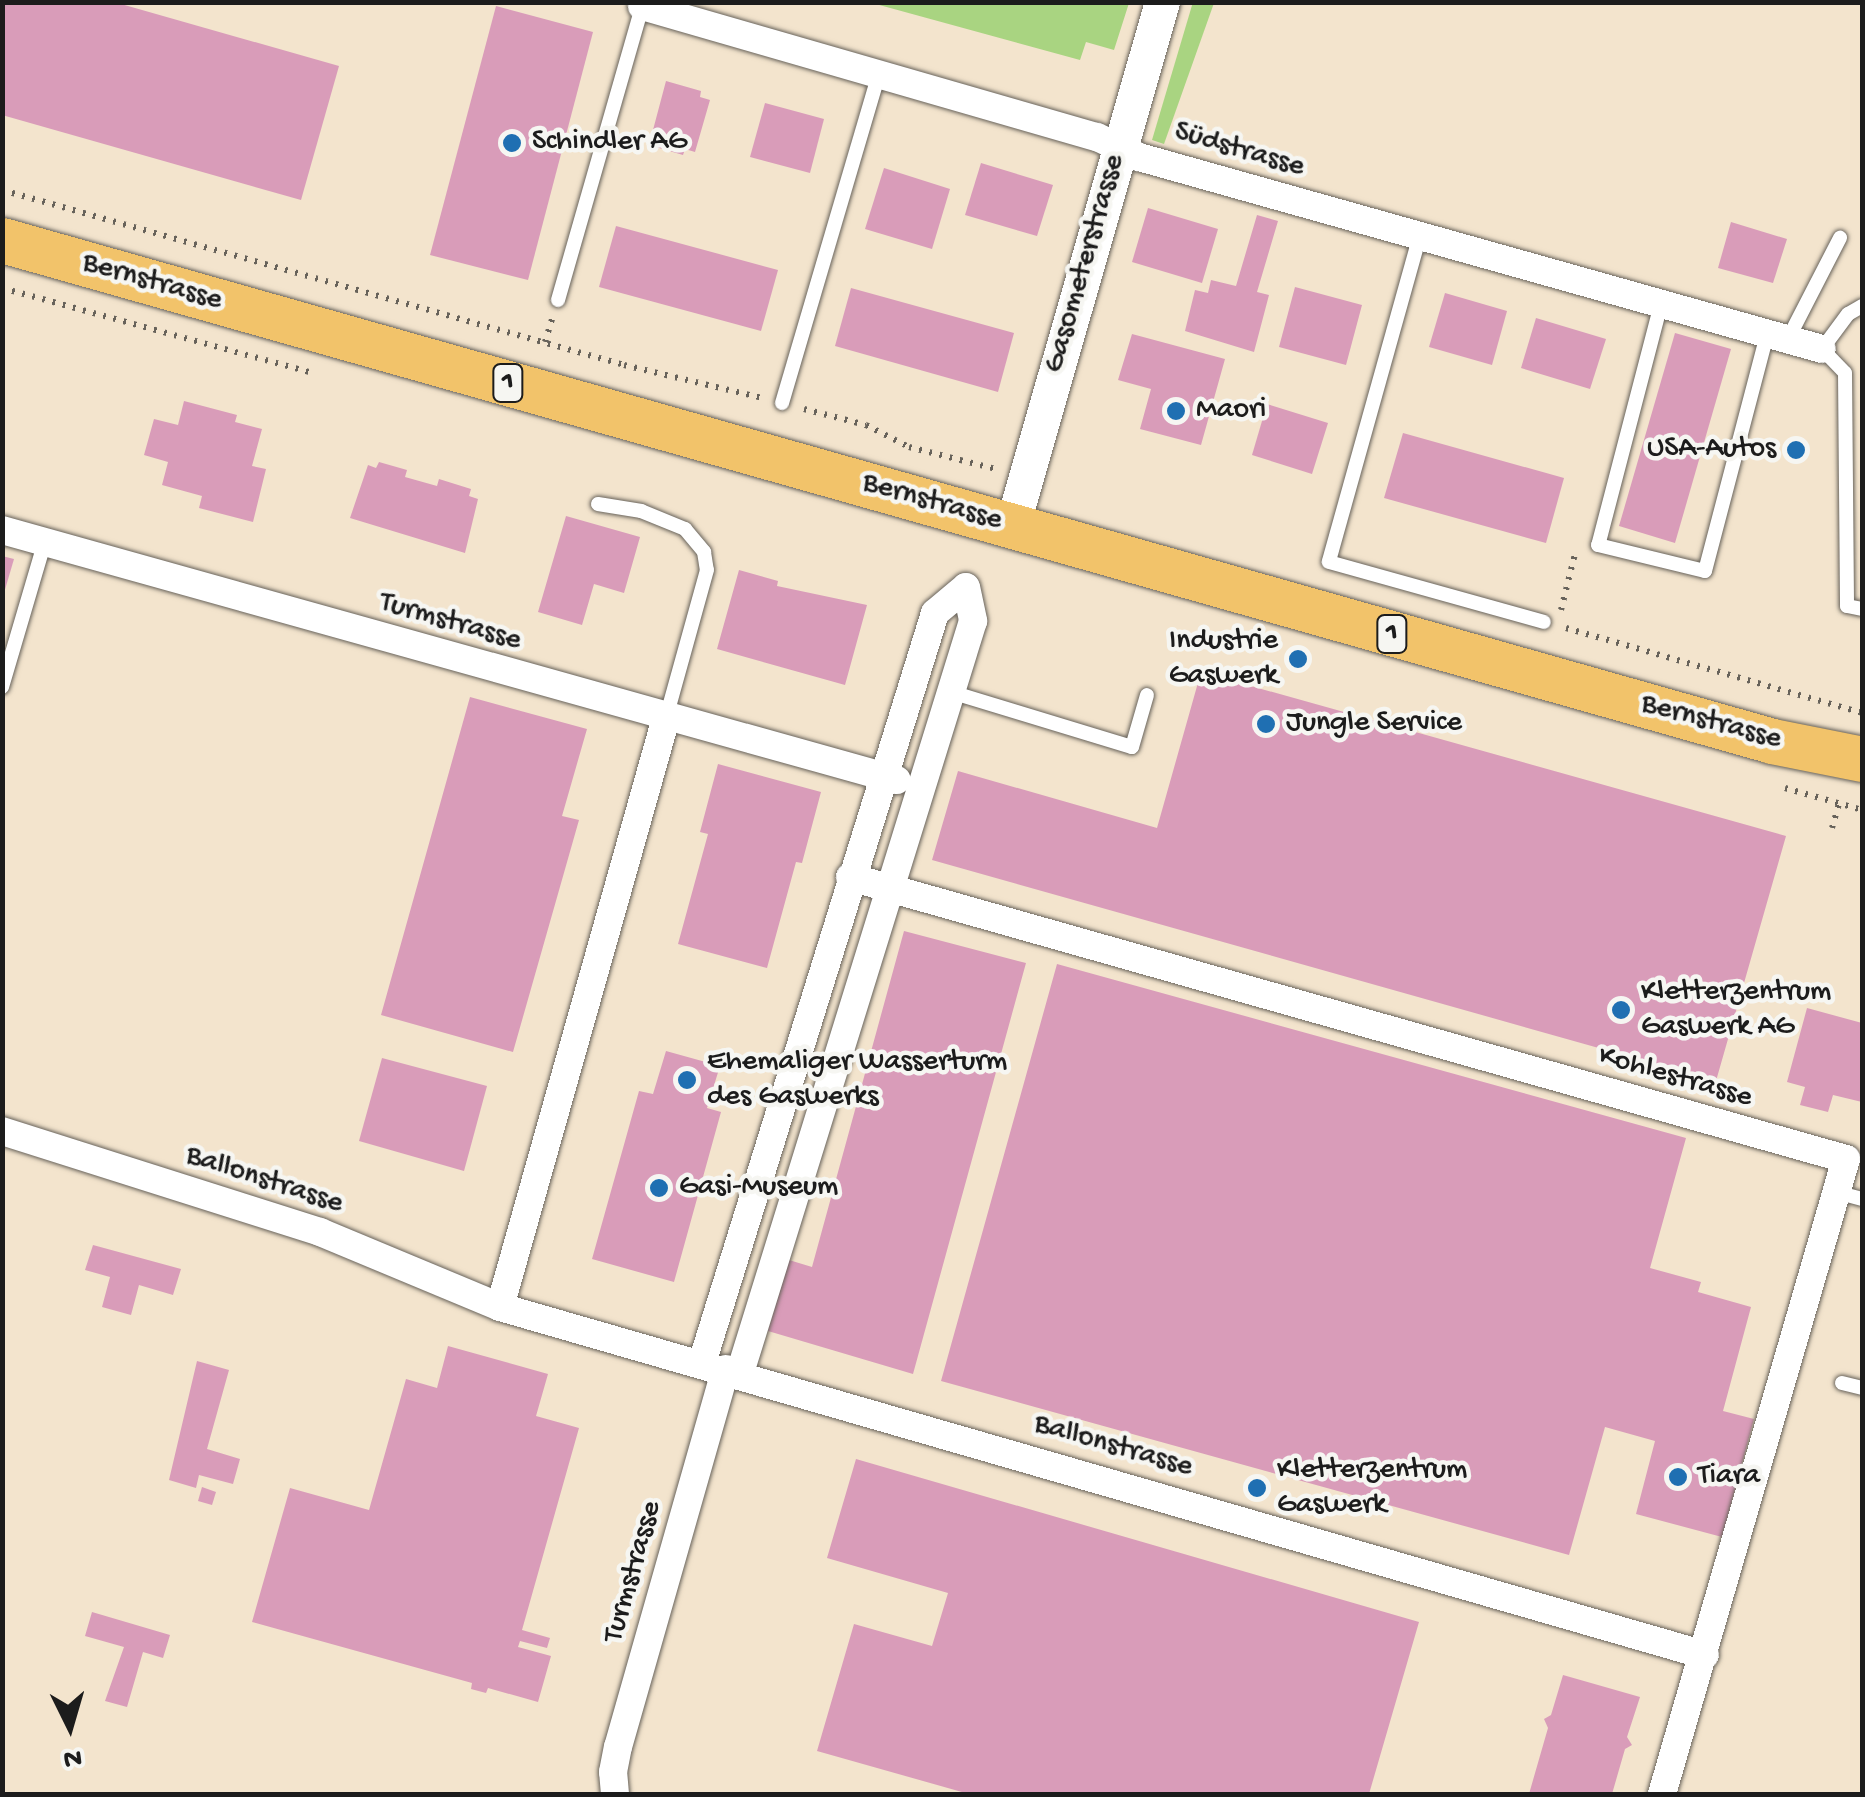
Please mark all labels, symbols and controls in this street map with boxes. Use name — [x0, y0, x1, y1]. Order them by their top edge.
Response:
street label: Südstrasse — [1170, 115, 1308, 187]
place label: Schindler AG — [532, 125, 687, 161]
marker: Schindler AG — [501, 132, 523, 154]
street label: Gasometerstrasse — [1038, 151, 1134, 377]
street label: Bernstrasse — [78, 246, 226, 320]
road number: 1 — [490, 360, 526, 406]
place label: Maori — [1196, 393, 1266, 429]
marker: Maori — [1165, 400, 1187, 422]
place label: USA-Autos — [1647, 432, 1776, 468]
marker: USA-Autos — [1785, 439, 1807, 461]
street label: Bernstrasse — [858, 466, 1006, 540]
street label: Turmstrasse — [375, 586, 525, 660]
road number: 1 — [1374, 611, 1410, 657]
place label: Industrie Gaswerk — [1169, 624, 1278, 694]
marker: Industrie Gaswerk — [1287, 648, 1309, 670]
street label: Bernstrasse — [1637, 687, 1785, 759]
place label: Jungle Service — [1286, 706, 1462, 742]
marker: Jungle Service — [1255, 713, 1277, 735]
place label: Kletterzentrum Gaswerk AG — [1641, 975, 1831, 1046]
marker: Kletterzentrum Gaswerk AG — [1610, 999, 1632, 1021]
street label: Kohlestrasse — [1594, 1039, 1756, 1117]
place label: Ehemaliger Wasserturm des Gaswerks — [707, 1045, 1007, 1116]
marker: Ehemaliger Wasserturm des Gaswerks — [676, 1069, 698, 1091]
street label: Ballonstrasse — [181, 1139, 347, 1223]
place label: Gasi-Museum — [679, 1170, 838, 1206]
marker: Gasi-Museum — [648, 1177, 670, 1199]
street label: Ballonstrasse — [1030, 1407, 1196, 1487]
place label: Kletterzentrum Gaswerk — [1277, 1453, 1467, 1524]
place label: Tiara — [1698, 1459, 1760, 1495]
marker: Tiara — [1667, 1466, 1689, 1488]
marker: Kletterzentrum Gaswerk — [1246, 1477, 1268, 1499]
street label: Turmstrasse — [597, 1497, 671, 1647]
north arrow — [20, 1677, 120, 1777]
text: N — [62, 1740, 83, 1775]

